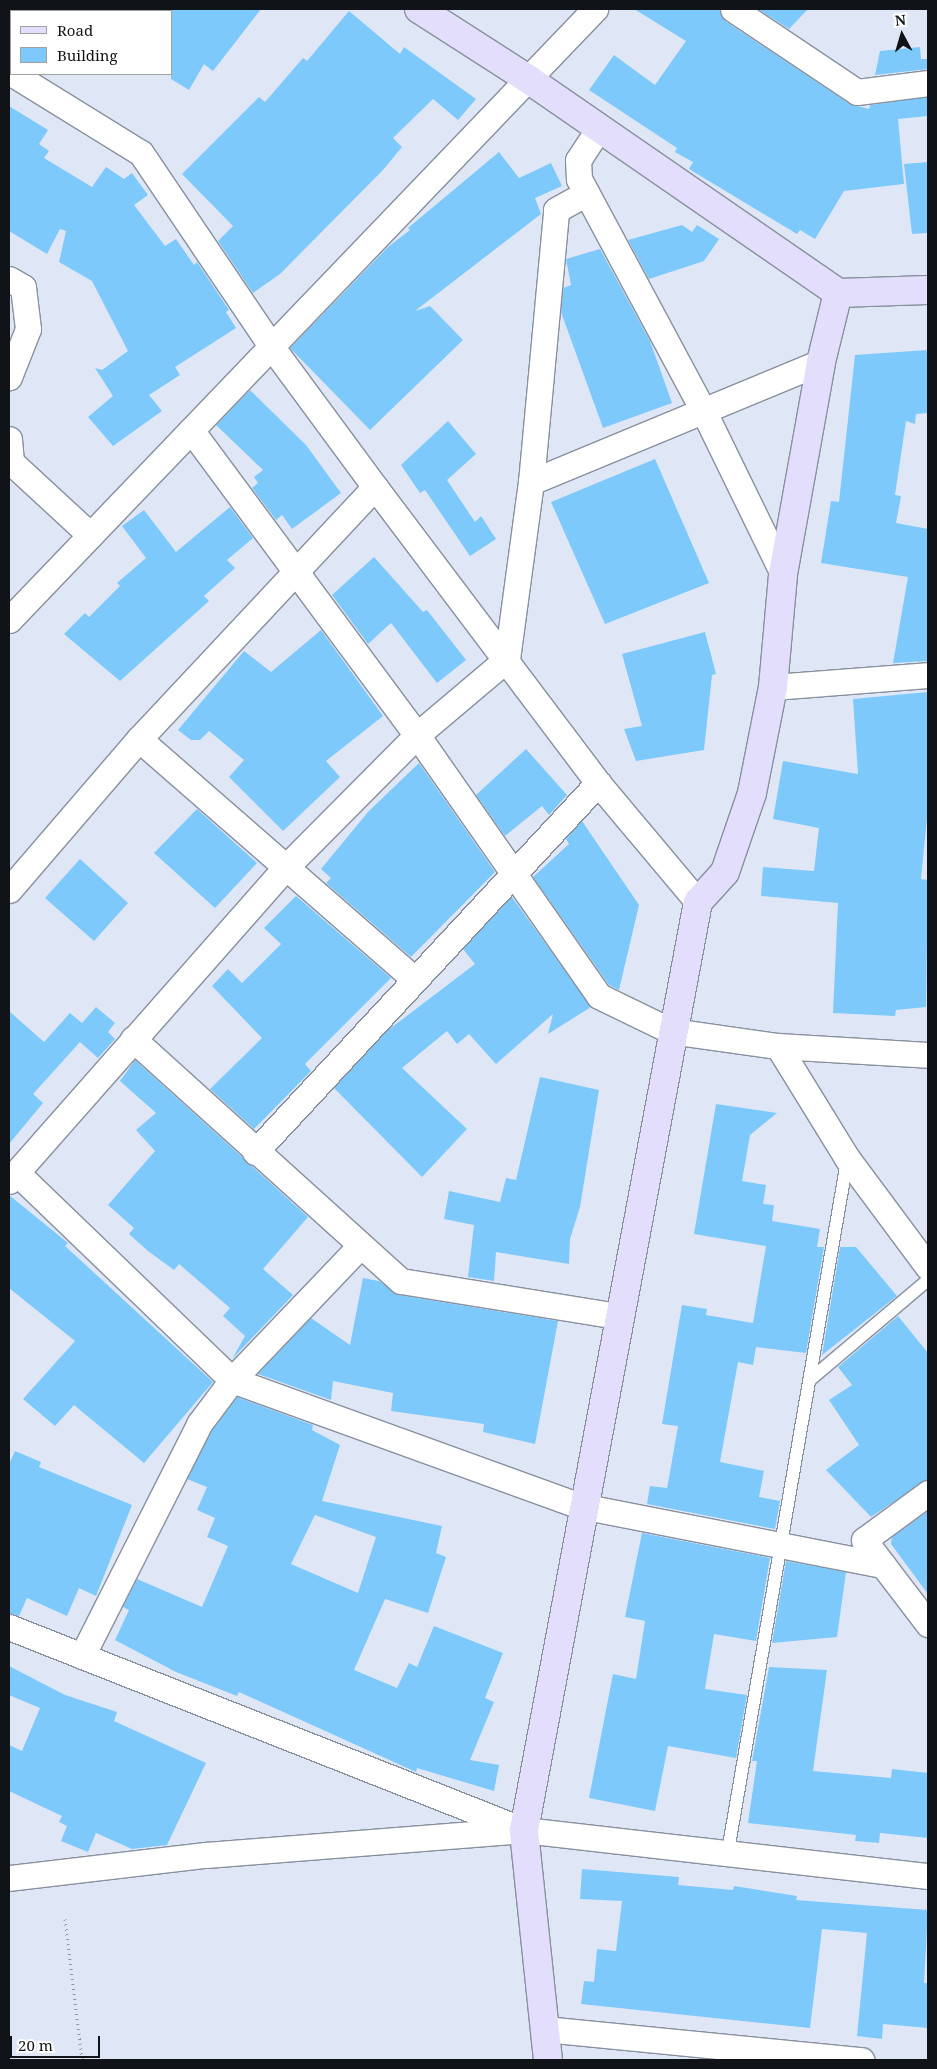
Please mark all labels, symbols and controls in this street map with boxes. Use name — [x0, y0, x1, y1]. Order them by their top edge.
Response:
legend — [10, 10, 172, 75]
north arrow — [877, 10, 927, 60]
text: N — [894, 10, 907, 30]
text: Road — [57, 20, 93, 40]
text: Building — [57, 45, 118, 65]
scale bar — [12, 2026, 102, 2058]
text: 20 m — [18, 2035, 53, 2055]

